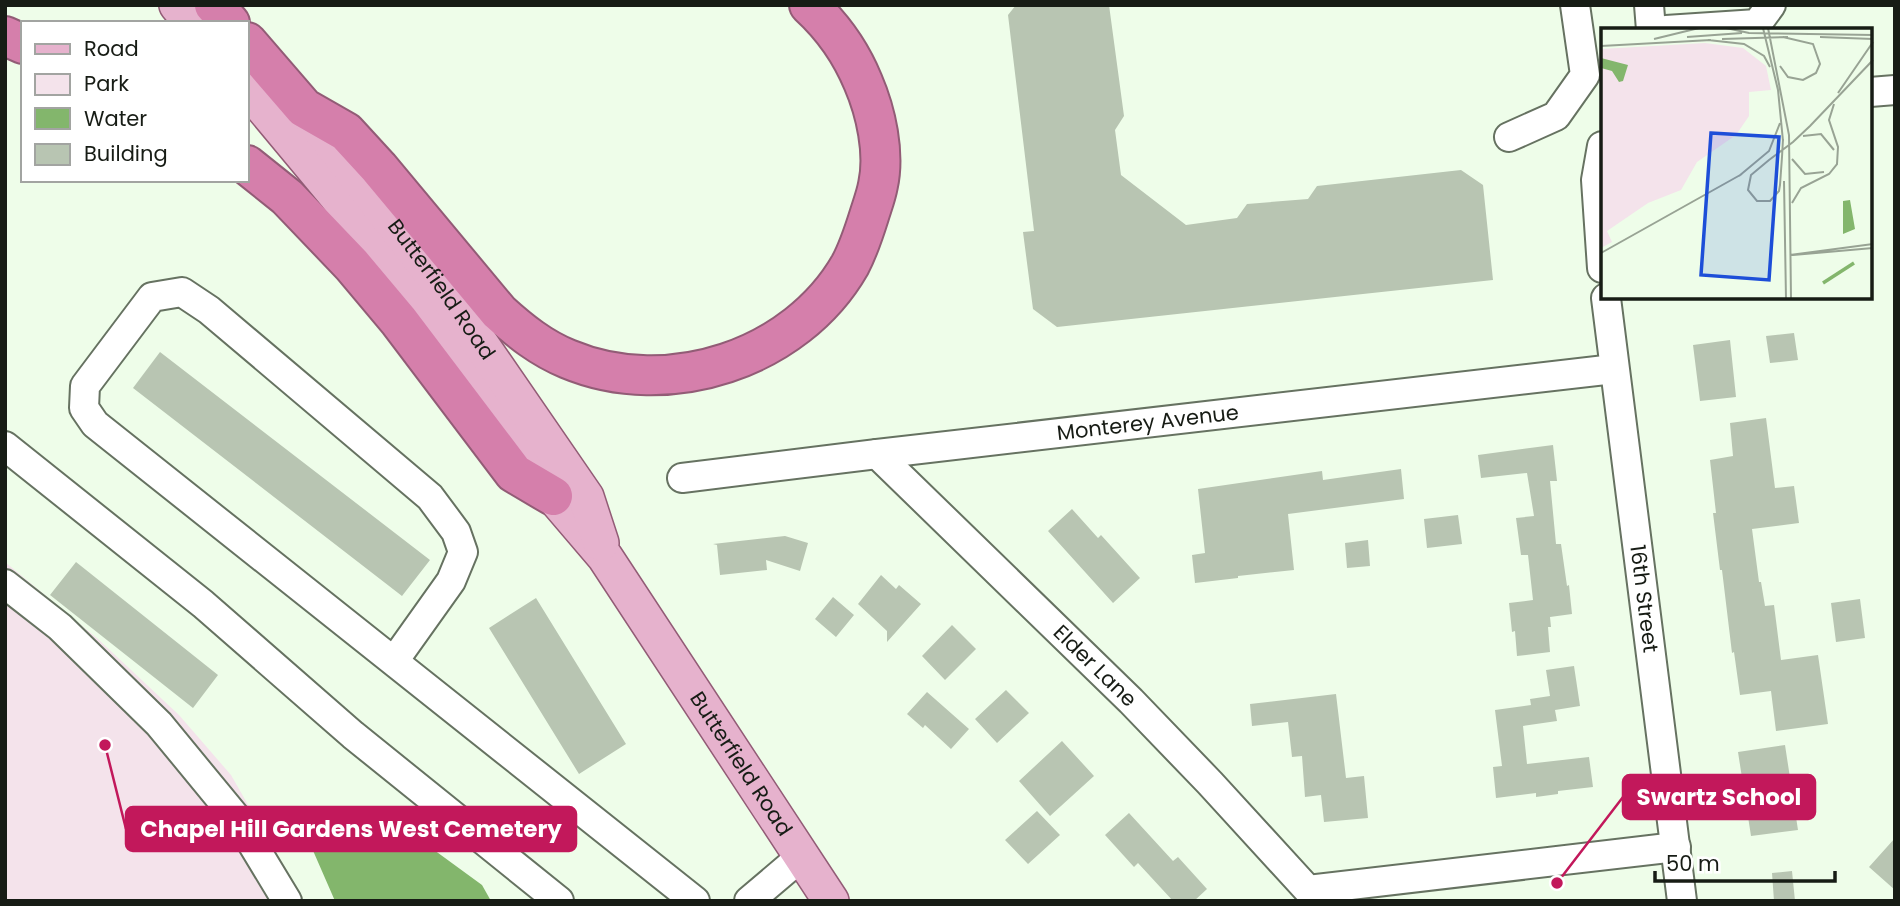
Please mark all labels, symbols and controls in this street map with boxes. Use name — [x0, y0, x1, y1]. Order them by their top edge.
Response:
legend — [21, 21, 248, 182]
inset map — [1601, 28, 1872, 299]
text: Road — [84, 34, 139, 63]
text: Park — [84, 69, 129, 98]
text: Water — [84, 104, 147, 133]
text: Building — [84, 139, 168, 168]
street label: Butterfield Road — [381, 213, 502, 366]
street label: Monterey Avenue — [1055, 397, 1240, 447]
street label: 16th Street — [1623, 543, 1666, 654]
street label: Elder Lane — [1047, 618, 1144, 713]
street label: Butterfield Road — [683, 686, 799, 841]
callout: Swartz School — [1623, 775, 1815, 819]
text: Swartz School — [1637, 781, 1801, 813]
callout: Chapel Hill Gardens West Cemetery — [126, 807, 576, 851]
text: Chapel Hill Gardens West Cemetery — [140, 813, 562, 845]
scale bar — [1655, 839, 1835, 883]
text: 50 m — [1666, 849, 1720, 878]

